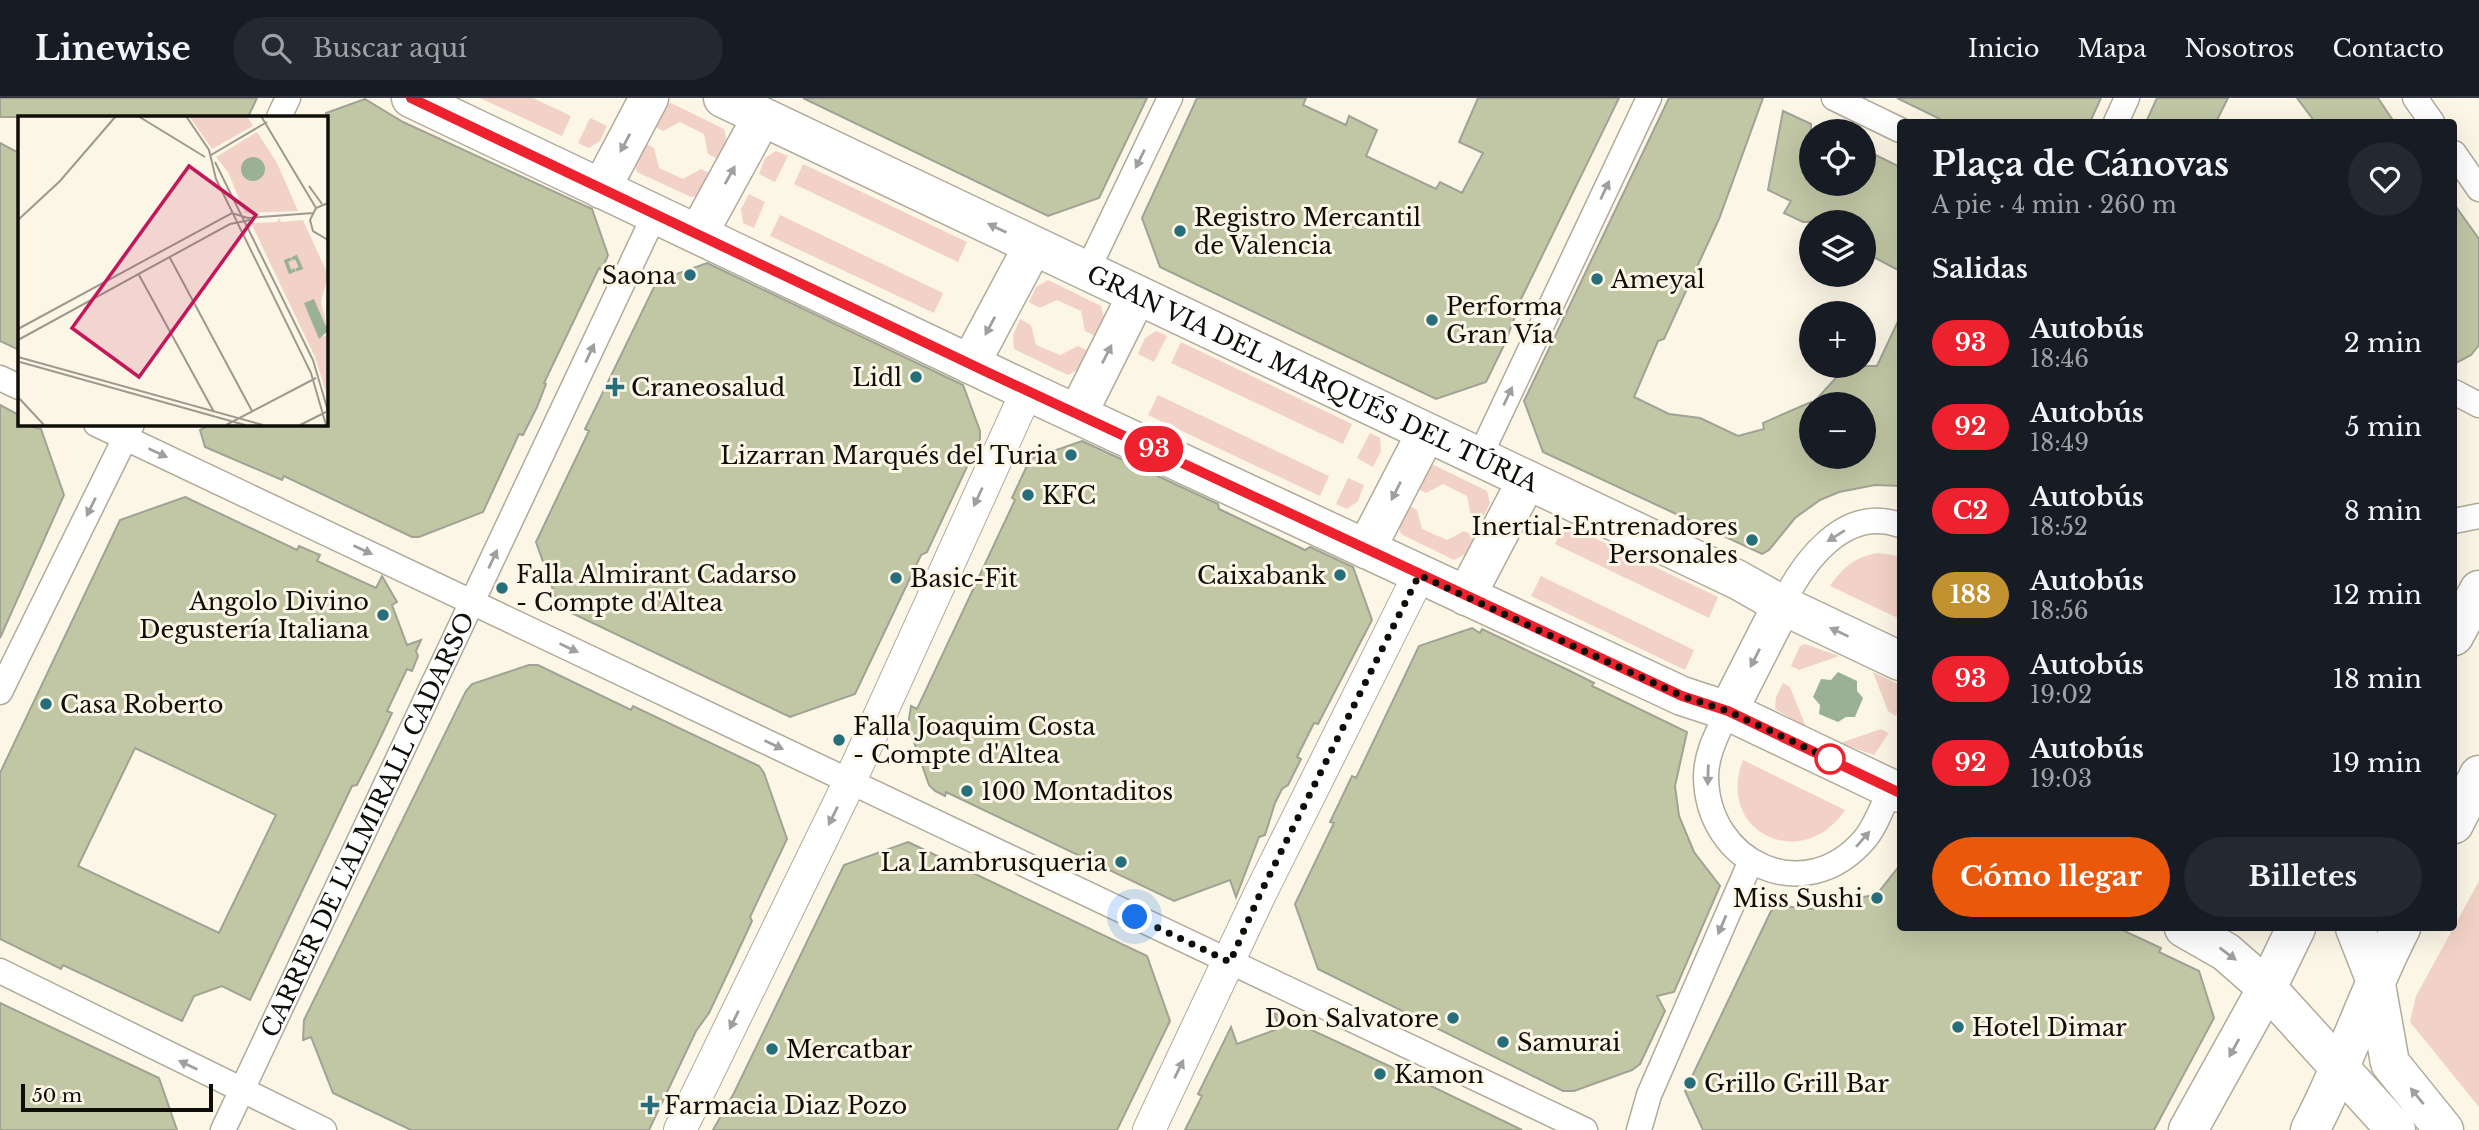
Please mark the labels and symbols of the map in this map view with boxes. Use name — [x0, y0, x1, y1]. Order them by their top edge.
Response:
inset map — [18, 116, 327, 425]
one-way arrow — [620, 134, 632, 154]
one-way arrow — [1135, 149, 1146, 169]
one-way arrow — [724, 166, 736, 185]
one-way arrow — [1599, 180, 1611, 200]
place label: Registro Mercantil de Valencia — [1194, 203, 1421, 260]
one-way arrow — [987, 223, 1007, 234]
marker: Registro Mercantil de Valencia — [1172, 223, 1188, 239]
street label: GRAN VIA DEL MARQUÉS DEL TÚRIA — [1083, 259, 1544, 498]
place label: Saona — [602, 261, 677, 290]
place label: Ameyal — [1610, 265, 1705, 294]
marker: Saona — [682, 267, 698, 283]
marker: Ameyal — [1589, 271, 1605, 287]
place label: Performa Gran Vía — [1446, 292, 1563, 349]
marker: Performa Gran Vía — [1424, 312, 1440, 328]
one-way arrow — [984, 317, 996, 336]
one-way arrow — [584, 343, 596, 363]
one-way arrow — [1102, 344, 1113, 364]
place label: Lidl — [852, 363, 902, 392]
marker: Lidl — [908, 369, 924, 385]
place label: Craneosalud — [631, 373, 785, 402]
marker: Craneosalud — [605, 377, 625, 397]
one-way arrow — [1502, 386, 1514, 406]
line badge: 93 — [1122, 426, 1186, 472]
place label: Lizarran Marqués del Turia — [720, 441, 1058, 470]
one-way arrow — [148, 447, 168, 458]
marker: Lizarran Marqués del Turia — [1063, 447, 1079, 463]
place label: KFC — [1042, 481, 1096, 510]
one-way arrow — [1390, 481, 1402, 501]
one-way arrow — [972, 487, 983, 508]
marker: KFC — [1020, 487, 1036, 503]
one-way arrow — [86, 497, 97, 517]
place label: Inertial-Entrenadores Personales — [1472, 512, 1738, 569]
one-way arrow — [1826, 530, 1846, 543]
marker: Inertial-Entrenadores Personales — [1744, 532, 1760, 548]
one-way arrow — [353, 545, 373, 556]
one-way arrow — [488, 549, 499, 569]
place label: Falla Almirant Cadarso - Compte d'Altea — [516, 560, 797, 617]
place label: Caixabank — [1197, 561, 1326, 590]
place label: Basic-Fit — [910, 564, 1018, 593]
marker: Caixabank — [1332, 567, 1348, 583]
marker: Basic-Fit — [888, 570, 904, 586]
marker: Falla Almirant Cadarso - Compte d'Altea — [494, 580, 510, 596]
place label: Angolo Divino Degustería Italiana — [139, 587, 370, 644]
street label: CARRER DE L'ALMIRALL CADARSO — [255, 607, 480, 1042]
marker: Angolo Divino Degustería Italiana — [375, 607, 391, 623]
one-way arrow — [1829, 626, 1849, 638]
one-way arrow — [559, 642, 579, 654]
one-way arrow — [1749, 648, 1760, 668]
place label: Casa Roberto — [60, 690, 223, 719]
marker: Casa Roberto — [38, 696, 54, 712]
place label: Falla Joaquim Costa - Compte d'Altea — [853, 712, 1096, 769]
marker: Falla Joaquim Costa - Compte d'Altea — [831, 732, 847, 748]
one-way arrow — [764, 740, 784, 751]
unlabelled marker — [1815, 744, 1845, 774]
one-way arrow — [1702, 764, 1713, 786]
place label: 100 Montaditos — [981, 777, 1173, 806]
marker: 100 Montaditos — [959, 783, 975, 799]
one-way arrow — [828, 806, 839, 826]
one-way arrow — [1855, 830, 1871, 848]
place label: La Lambrusqueria — [881, 848, 1108, 877]
marker: La Lambrusqueria — [1113, 854, 1129, 870]
place label: Miss Sushi — [1733, 884, 1863, 913]
marker: Miss Sushi — [1869, 890, 1885, 906]
your location — [1117, 899, 1152, 934]
one-way arrow — [1716, 915, 1727, 936]
one-way arrow — [2218, 947, 2236, 962]
place label: Don Salvatore — [1265, 1004, 1439, 1033]
one-way arrow — [728, 1010, 739, 1030]
marker: Don Salvatore — [1445, 1010, 1461, 1026]
place label: Hotel Dimar — [1972, 1013, 2127, 1042]
marker: Hotel Dimar — [1950, 1019, 1966, 1035]
place label: Samurai — [1517, 1028, 1621, 1057]
marker: Samurai — [1495, 1034, 1511, 1050]
place label: Mercatbar — [786, 1035, 913, 1064]
one-way arrow — [2228, 1038, 2240, 1058]
marker: Mercatbar — [764, 1041, 780, 1057]
one-way arrow — [178, 1059, 198, 1071]
one-way arrow — [1173, 1059, 1184, 1079]
place label: Kamon — [1394, 1060, 1484, 1089]
marker: Kamon — [1372, 1066, 1388, 1082]
place label: Grillo Grill Bar — [1704, 1069, 1889, 1098]
marker: Grillo Grill Bar — [1682, 1075, 1698, 1091]
scale bar — [21, 1081, 214, 1113]
one-way arrow — [2410, 1088, 2425, 1105]
place label: Farmacia Diaz Pozo — [664, 1091, 907, 1120]
marker: Farmacia Diaz Pozo — [642, 1097, 658, 1113]

